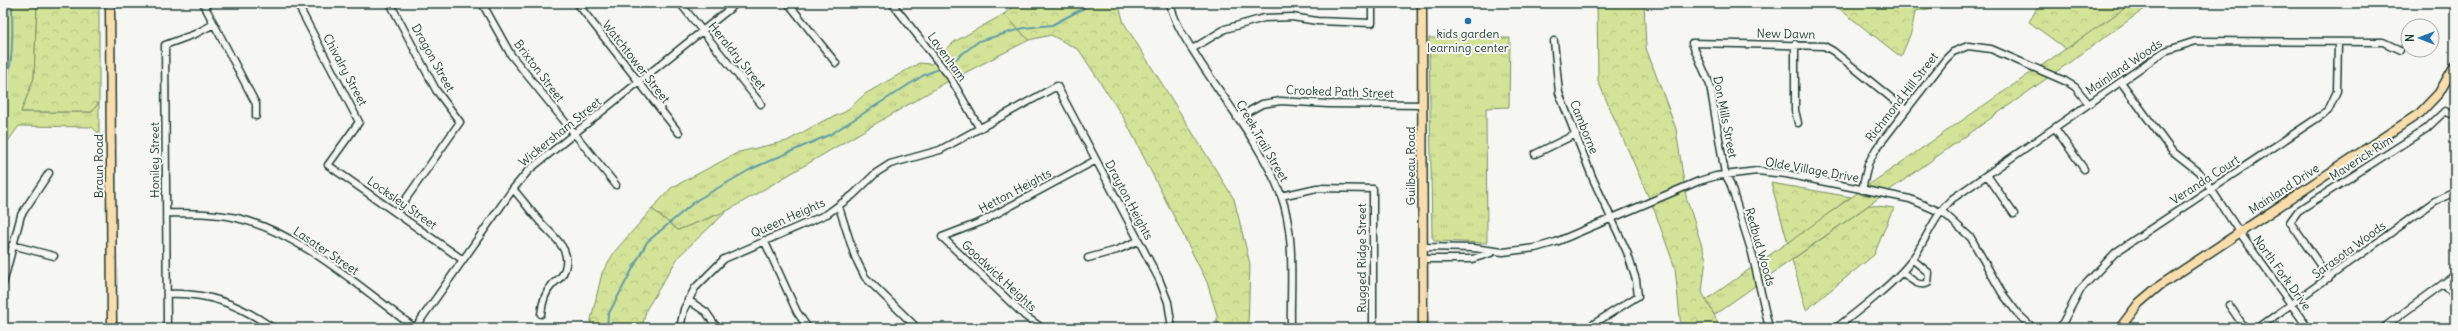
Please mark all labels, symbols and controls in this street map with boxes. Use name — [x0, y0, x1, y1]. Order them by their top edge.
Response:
marker: kids garden learning center — [1463, 16, 1473, 26]
street label: Watchtower Street — [599, 17, 673, 106]
north arrow — [2400, 18, 2440, 58]
street label: Heraldry Street — [705, 19, 769, 93]
street label: Dragon Street — [409, 21, 458, 94]
street label: New Dawn — [1757, 25, 1816, 42]
place label: kids garden learning center — [1427, 26, 1509, 55]
street label: Lavenham — [925, 29, 970, 84]
street label: Chivalry Street — [320, 31, 371, 108]
text: N — [2403, 34, 2417, 42]
street label: Mainland Woods — [2083, 35, 2165, 98]
street label: Brixton Street — [511, 37, 568, 105]
street label: Richmond Hill Street — [1862, 49, 1941, 144]
street label: Don Mills Street — [1710, 75, 1741, 159]
street label: Crooked Path Street — [1286, 82, 1394, 101]
street label: Wickersham Street — [515, 94, 604, 169]
street label: Creek Trail Street — [1233, 97, 1292, 184]
street label: Camborne — [1567, 98, 1602, 156]
street label: Honiley Street — [147, 122, 162, 198]
street label: Guilbeau Road — [1403, 127, 1418, 205]
street label: Maverick Rim — [2326, 131, 2396, 184]
street label: Braun Road — [91, 134, 106, 198]
street label: Veranda Court — [2167, 152, 2242, 207]
street label: Olde Village Drive — [1764, 154, 1860, 185]
street label: Drayton Heights — [1102, 157, 1157, 242]
street label: Mainland Drive — [2246, 160, 2322, 217]
street label: Hetton Heights — [976, 165, 1054, 216]
street label: Locksley Street — [365, 173, 440, 232]
street label: Queen Heights — [748, 195, 827, 241]
street label: Rugged Ridge Street — [1354, 203, 1369, 313]
street label: Redbud Woods — [1742, 206, 1779, 288]
street label: Sarasota Woods — [2309, 218, 2389, 281]
street label: Lasater Street — [291, 223, 362, 278]
street label: North Fork Drive — [2250, 232, 2315, 313]
street label: Goodwick Heights — [959, 237, 1040, 314]

